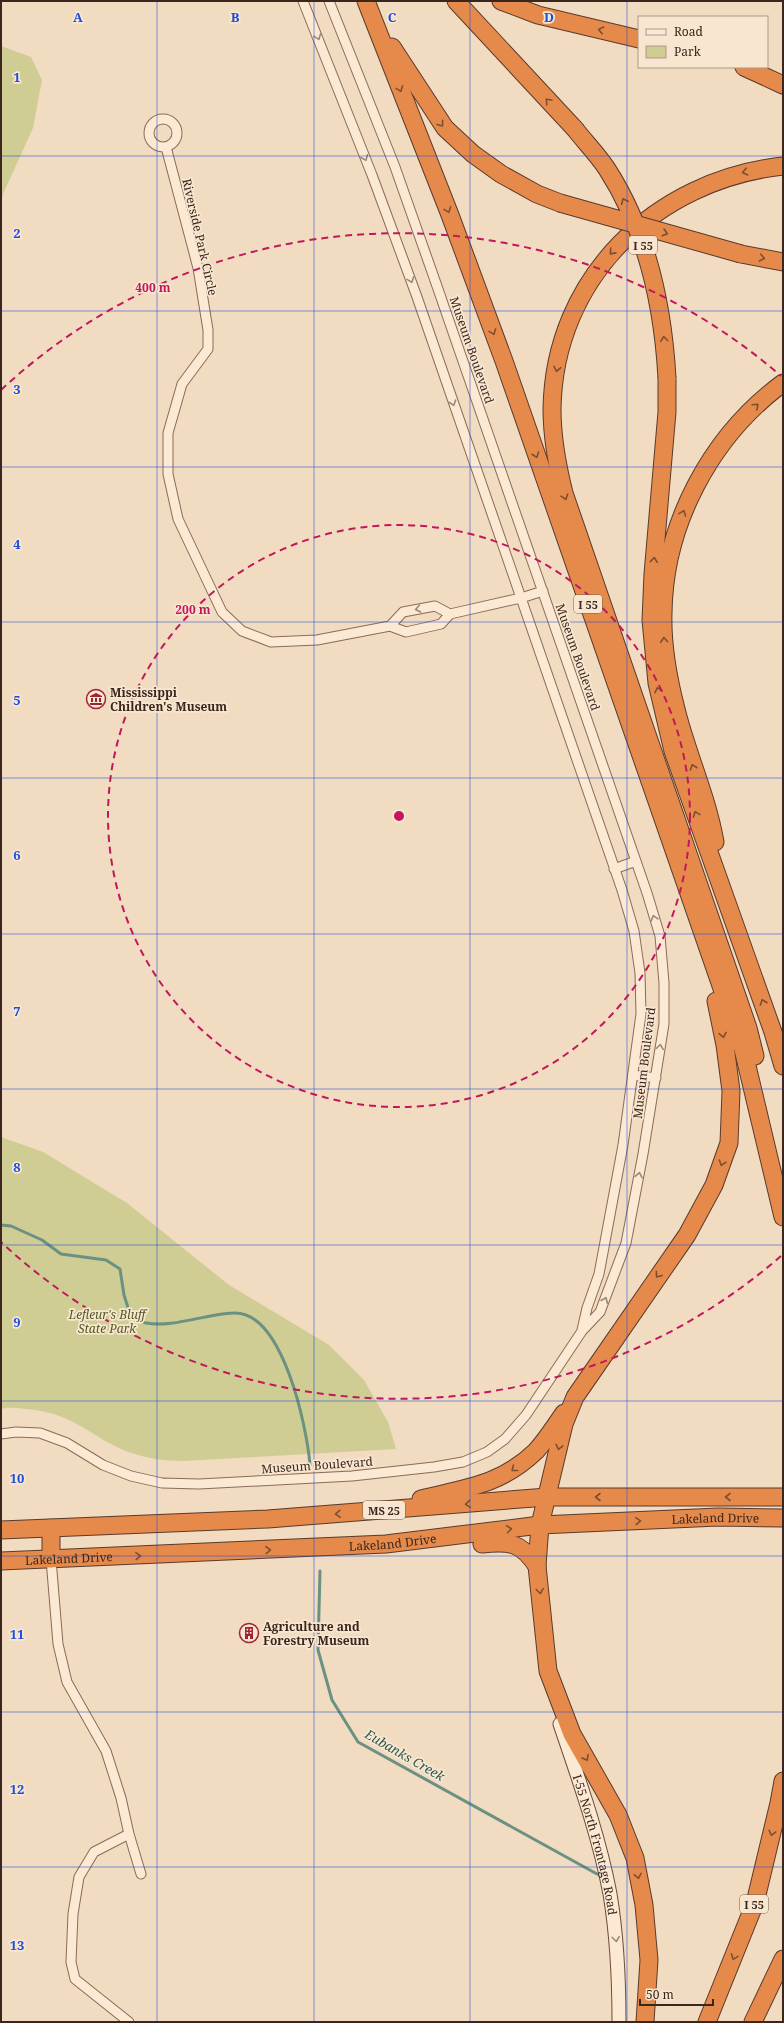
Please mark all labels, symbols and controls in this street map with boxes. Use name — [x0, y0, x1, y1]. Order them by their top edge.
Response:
text: A — [73, 8, 83, 26]
text: B — [231, 8, 240, 26]
text: C — [388, 8, 397, 26]
text: D — [544, 8, 554, 26]
legend — [638, 16, 768, 68]
text: Road — [674, 23, 704, 40]
one-way arrow — [598, 26, 604, 34]
one-way arrow — [313, 34, 321, 41]
text: Park — [674, 43, 702, 60]
text: 1 — [13, 68, 21, 86]
one-way arrow — [396, 86, 404, 93]
one-way arrow — [545, 98, 553, 106]
one-way arrow — [437, 119, 444, 126]
one-way arrow — [361, 155, 369, 162]
one-way arrow — [741, 167, 748, 175]
street label: Riverside Park Circle — [178, 177, 222, 297]
one-way arrow — [621, 198, 629, 206]
one-way arrow — [443, 207, 451, 214]
text: 2 — [13, 224, 21, 242]
one-way arrow — [662, 228, 668, 236]
road number: I 55 — [629, 236, 657, 254]
one-way arrow — [609, 248, 616, 255]
one-way arrow — [759, 254, 765, 262]
one-way arrow — [406, 277, 414, 284]
text: 400 m — [135, 279, 171, 296]
street label: Museum Boulevard — [446, 294, 498, 406]
one-way arrow — [488, 329, 497, 336]
one-way arrow — [660, 336, 669, 342]
one-way arrow — [553, 365, 562, 372]
text: 3 — [13, 380, 21, 398]
one-way arrow — [449, 399, 457, 406]
one-way arrow — [751, 403, 759, 411]
one-way arrow — [531, 451, 540, 458]
one-way arrow — [561, 493, 569, 500]
one-way arrow — [679, 509, 687, 516]
text: 4 — [13, 535, 21, 553]
one-way arrow — [649, 557, 658, 563]
road number: I 55 — [574, 595, 602, 613]
text: 200 m — [175, 601, 211, 618]
street label: Museum Boulevard — [552, 601, 604, 713]
one-way arrow — [415, 605, 421, 613]
one-way arrow — [660, 637, 669, 643]
place label: Mississippi Children's Museum — [110, 684, 227, 715]
one-way arrow — [655, 687, 663, 693]
museum icon: Mississippi Children's Museum — [85, 688, 107, 710]
text: 5 — [13, 691, 21, 709]
one-way arrow — [690, 763, 698, 770]
centre of rings — [392, 809, 406, 823]
one-way arrow — [693, 810, 701, 817]
text: 6 — [13, 846, 21, 864]
one-way arrow — [651, 915, 659, 921]
one-way arrow — [759, 999, 767, 1006]
text: 7 — [13, 1002, 21, 1020]
street label: Museum Boulevard — [629, 1006, 659, 1120]
one-way arrow — [718, 1032, 727, 1038]
one-way arrow — [655, 1044, 664, 1050]
text: 8 — [13, 1158, 21, 1176]
one-way arrow — [718, 1159, 727, 1166]
one-way arrow — [634, 1172, 643, 1178]
one-way arrow — [656, 1271, 663, 1278]
one-way arrow — [600, 1297, 608, 1305]
park label: Lefleur's Bluff State Park — [68, 1306, 148, 1337]
text: 9 — [13, 1313, 21, 1331]
one-way arrow — [555, 1444, 563, 1450]
street label: Museum Boulevard — [261, 1453, 374, 1477]
one-way arrow — [512, 1464, 519, 1471]
text: 10 — [10, 1469, 24, 1487]
one-way arrow — [595, 1493, 601, 1501]
one-way arrow — [725, 1493, 731, 1501]
one-way arrow — [465, 1499, 471, 1508]
road number: MS 25 — [363, 1501, 405, 1519]
street label: Lakeland Drive — [671, 1508, 759, 1528]
one-way arrow — [335, 1509, 341, 1518]
one-way arrow — [635, 1517, 641, 1525]
one-way arrow — [506, 1525, 512, 1534]
street label: Lakeland Drive — [348, 1529, 437, 1554]
one-way arrow — [265, 1546, 271, 1555]
street label: Lakeland Drive — [25, 1548, 113, 1568]
one-way arrow — [135, 1551, 141, 1560]
one-way arrow — [535, 1588, 544, 1594]
place label: Agriculture and Forestry Museum — [263, 1618, 370, 1649]
building icon: Agriculture and Forestry Museum — [238, 1622, 260, 1644]
text: 11 — [10, 1625, 24, 1643]
water label: Eubanks Creek — [361, 1724, 449, 1785]
one-way arrow — [581, 1754, 588, 1761]
street label: I-55 North Frontage Road — [569, 1772, 622, 1917]
text: 12 — [10, 1780, 24, 1798]
one-way arrow — [768, 1829, 777, 1836]
one-way arrow — [634, 1873, 642, 1880]
road number: I 55 — [740, 1895, 768, 1913]
text: 13 — [10, 1936, 24, 1954]
one-way arrow — [611, 1936, 620, 1942]
one-way arrow — [730, 1953, 738, 1960]
scale bar — [640, 1981, 713, 2007]
text: 50 m — [646, 1986, 674, 2003]

